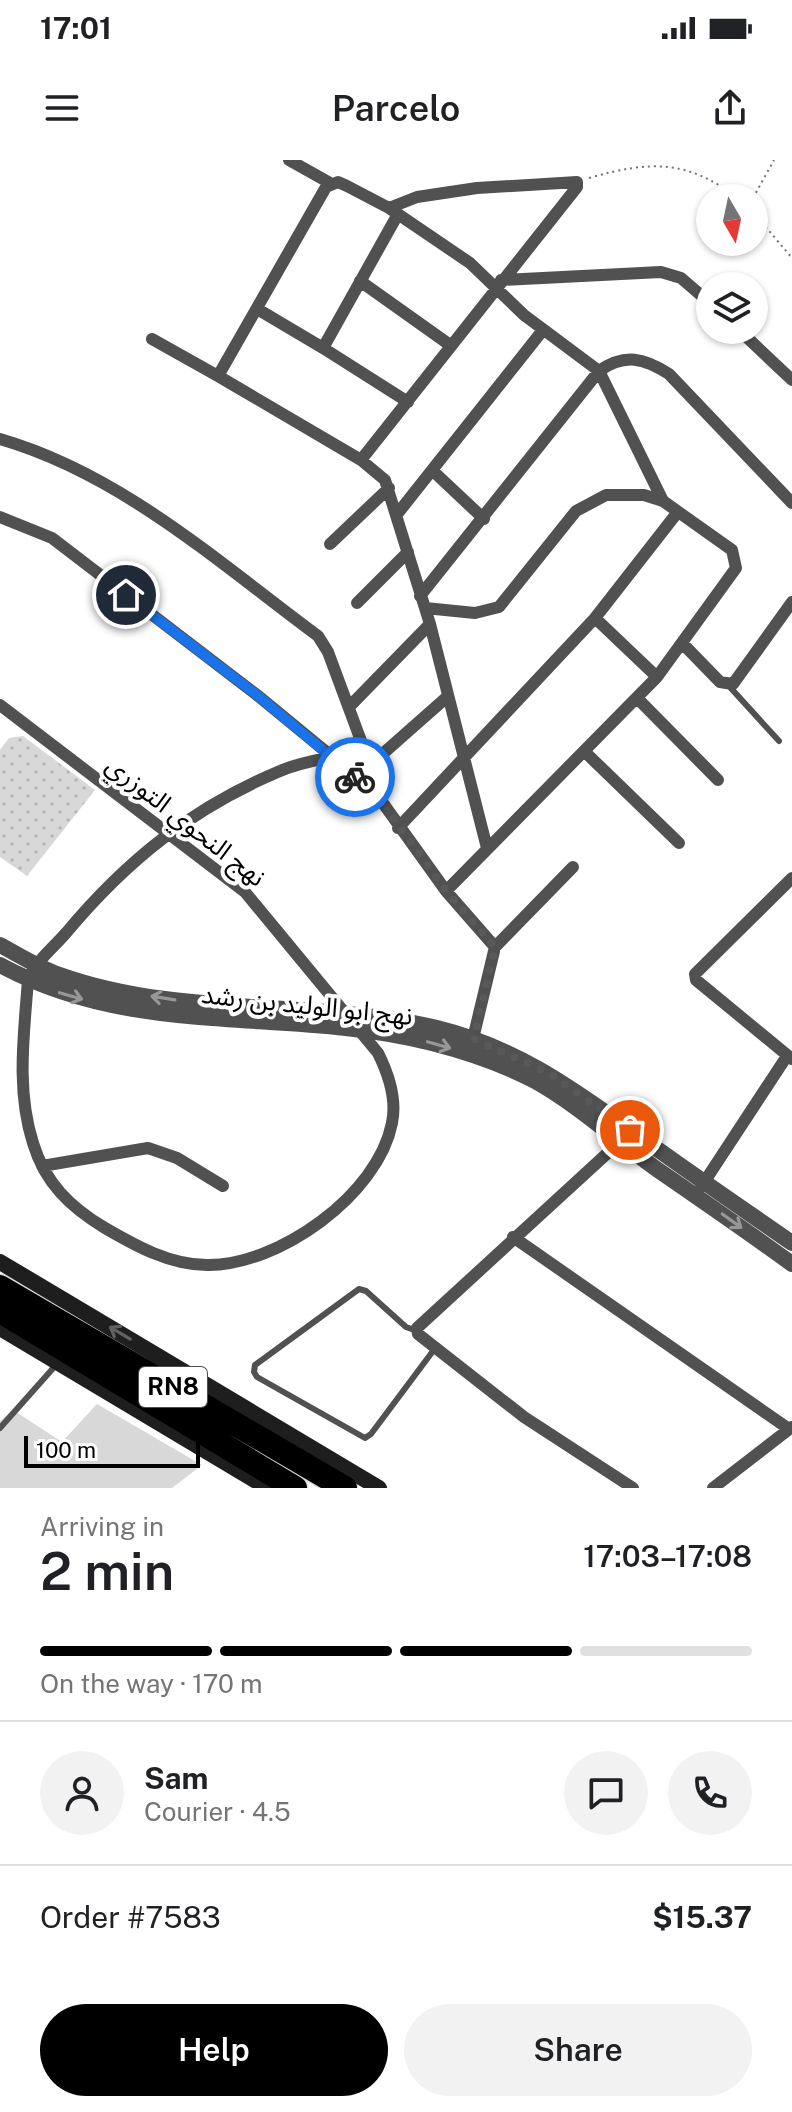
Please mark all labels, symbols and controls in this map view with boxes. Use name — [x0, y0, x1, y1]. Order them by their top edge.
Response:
text: 17:01 — [40, 10, 112, 46]
icon: menu — [40, 86, 84, 130]
icon: share — [708, 86, 752, 130]
text: Parcelo — [332, 87, 460, 129]
north arrow — [696, 184, 768, 256]
map controls — [696, 184, 768, 344]
button: layers — [696, 272, 768, 344]
pin — [92, 561, 160, 629]
icon: home — [104, 573, 148, 617]
courier — [315, 737, 395, 817]
street label: نهج النحوي التوزري — [97, 749, 272, 896]
icon: bike — [333, 755, 377, 799]
street label: نهج ابو الوليد بن رشد — [199, 978, 414, 1036]
one-way arrow — [58, 990, 83, 1005]
one-way arrow — [151, 990, 176, 1005]
one-way arrow — [425, 1038, 451, 1053]
pin — [596, 1096, 664, 1164]
icon: bag — [608, 1108, 652, 1152]
one-way arrow — [720, 1213, 742, 1229]
one-way arrow — [109, 1325, 132, 1341]
road number: RN8 — [139, 1367, 207, 1407]
scale bar — [24, 1432, 200, 1468]
text: 100 m — [36, 1437, 96, 1463]
text: Arriving in — [40, 1511, 164, 1542]
text: 17:03–17:08 — [583, 1538, 752, 1574]
text: 2 min — [40, 1541, 174, 1602]
text: On the way · 170 m — [40, 1668, 263, 1699]
button: person — [40, 1751, 124, 1835]
button: chat — [564, 1751, 648, 1835]
button: phone — [668, 1751, 752, 1835]
text: Sam — [144, 1760, 208, 1796]
text: Courier · 4.5 — [144, 1796, 291, 1827]
text: Order #7583 — [40, 1899, 221, 1935]
text: $15.37 — [652, 1899, 752, 1935]
button: Help — [40, 2004, 388, 2096]
button: Share — [404, 2004, 752, 2096]

